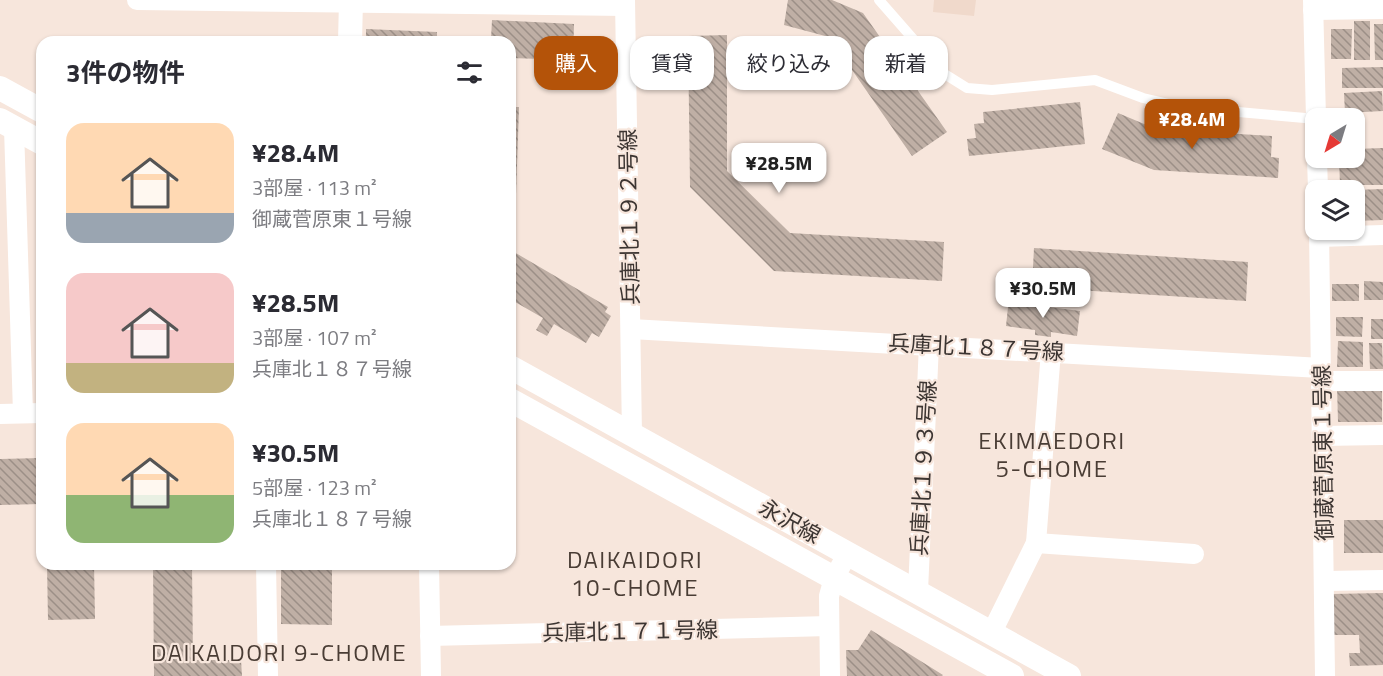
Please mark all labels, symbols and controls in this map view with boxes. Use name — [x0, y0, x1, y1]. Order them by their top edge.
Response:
chip: 購入 — [534, 36, 618, 90]
chip: 賃貸 — [630, 36, 714, 90]
chip: 絞り込み — [726, 36, 852, 90]
chip: 新着 — [864, 36, 948, 90]
text: 3件の物件 — [66, 53, 185, 92]
icon: filters — [453, 56, 486, 89]
pin: ¥28.4M — [1143, 99, 1241, 150]
text: ¥28.4M — [1158, 103, 1226, 134]
north arrow — [1305, 108, 1365, 168]
map controls — [1305, 108, 1365, 240]
street label: 兵庫北１９２号線 — [610, 129, 648, 305]
text: ¥28.4M — [252, 133, 339, 172]
pin: ¥28.5M — [730, 143, 828, 194]
icon: home — [114, 147, 186, 219]
text: ¥28.5M — [745, 147, 813, 178]
text: 3部屋 · 113 m² — [252, 172, 377, 203]
button: layers — [1305, 180, 1365, 240]
text: 御蔵菅原東１号線 — [252, 203, 412, 234]
pin: ¥30.5M — [994, 268, 1092, 319]
text: ¥30.5M — [1009, 272, 1077, 303]
text: ¥28.5M — [252, 283, 339, 322]
icon: home — [114, 297, 186, 369]
text: 3部屋 · 107 m² — [252, 322, 377, 353]
street label: 兵庫北１８７号線 — [887, 325, 1065, 369]
text: 兵庫北１８７号線 — [252, 353, 412, 384]
street label: 御蔵菅原東１号線 — [1304, 365, 1342, 541]
street label: 兵庫北１９３号線 — [901, 379, 945, 557]
district label: EKIMAEDORI 5-CHOME — [978, 422, 1126, 486]
text: ¥30.5M — [252, 433, 339, 472]
icon: home — [114, 447, 186, 519]
text: 5部屋 · 123 m² — [252, 472, 377, 503]
street label: 永沢線 — [753, 490, 827, 552]
text: 兵庫北１８７号線 — [252, 503, 412, 534]
district label: DAIKAIDORI 10-CHOME — [567, 541, 703, 605]
street label: 兵庫北１７１号線 — [542, 612, 718, 650]
district label: DAIKAIDORI 9-CHOME — [151, 634, 407, 670]

